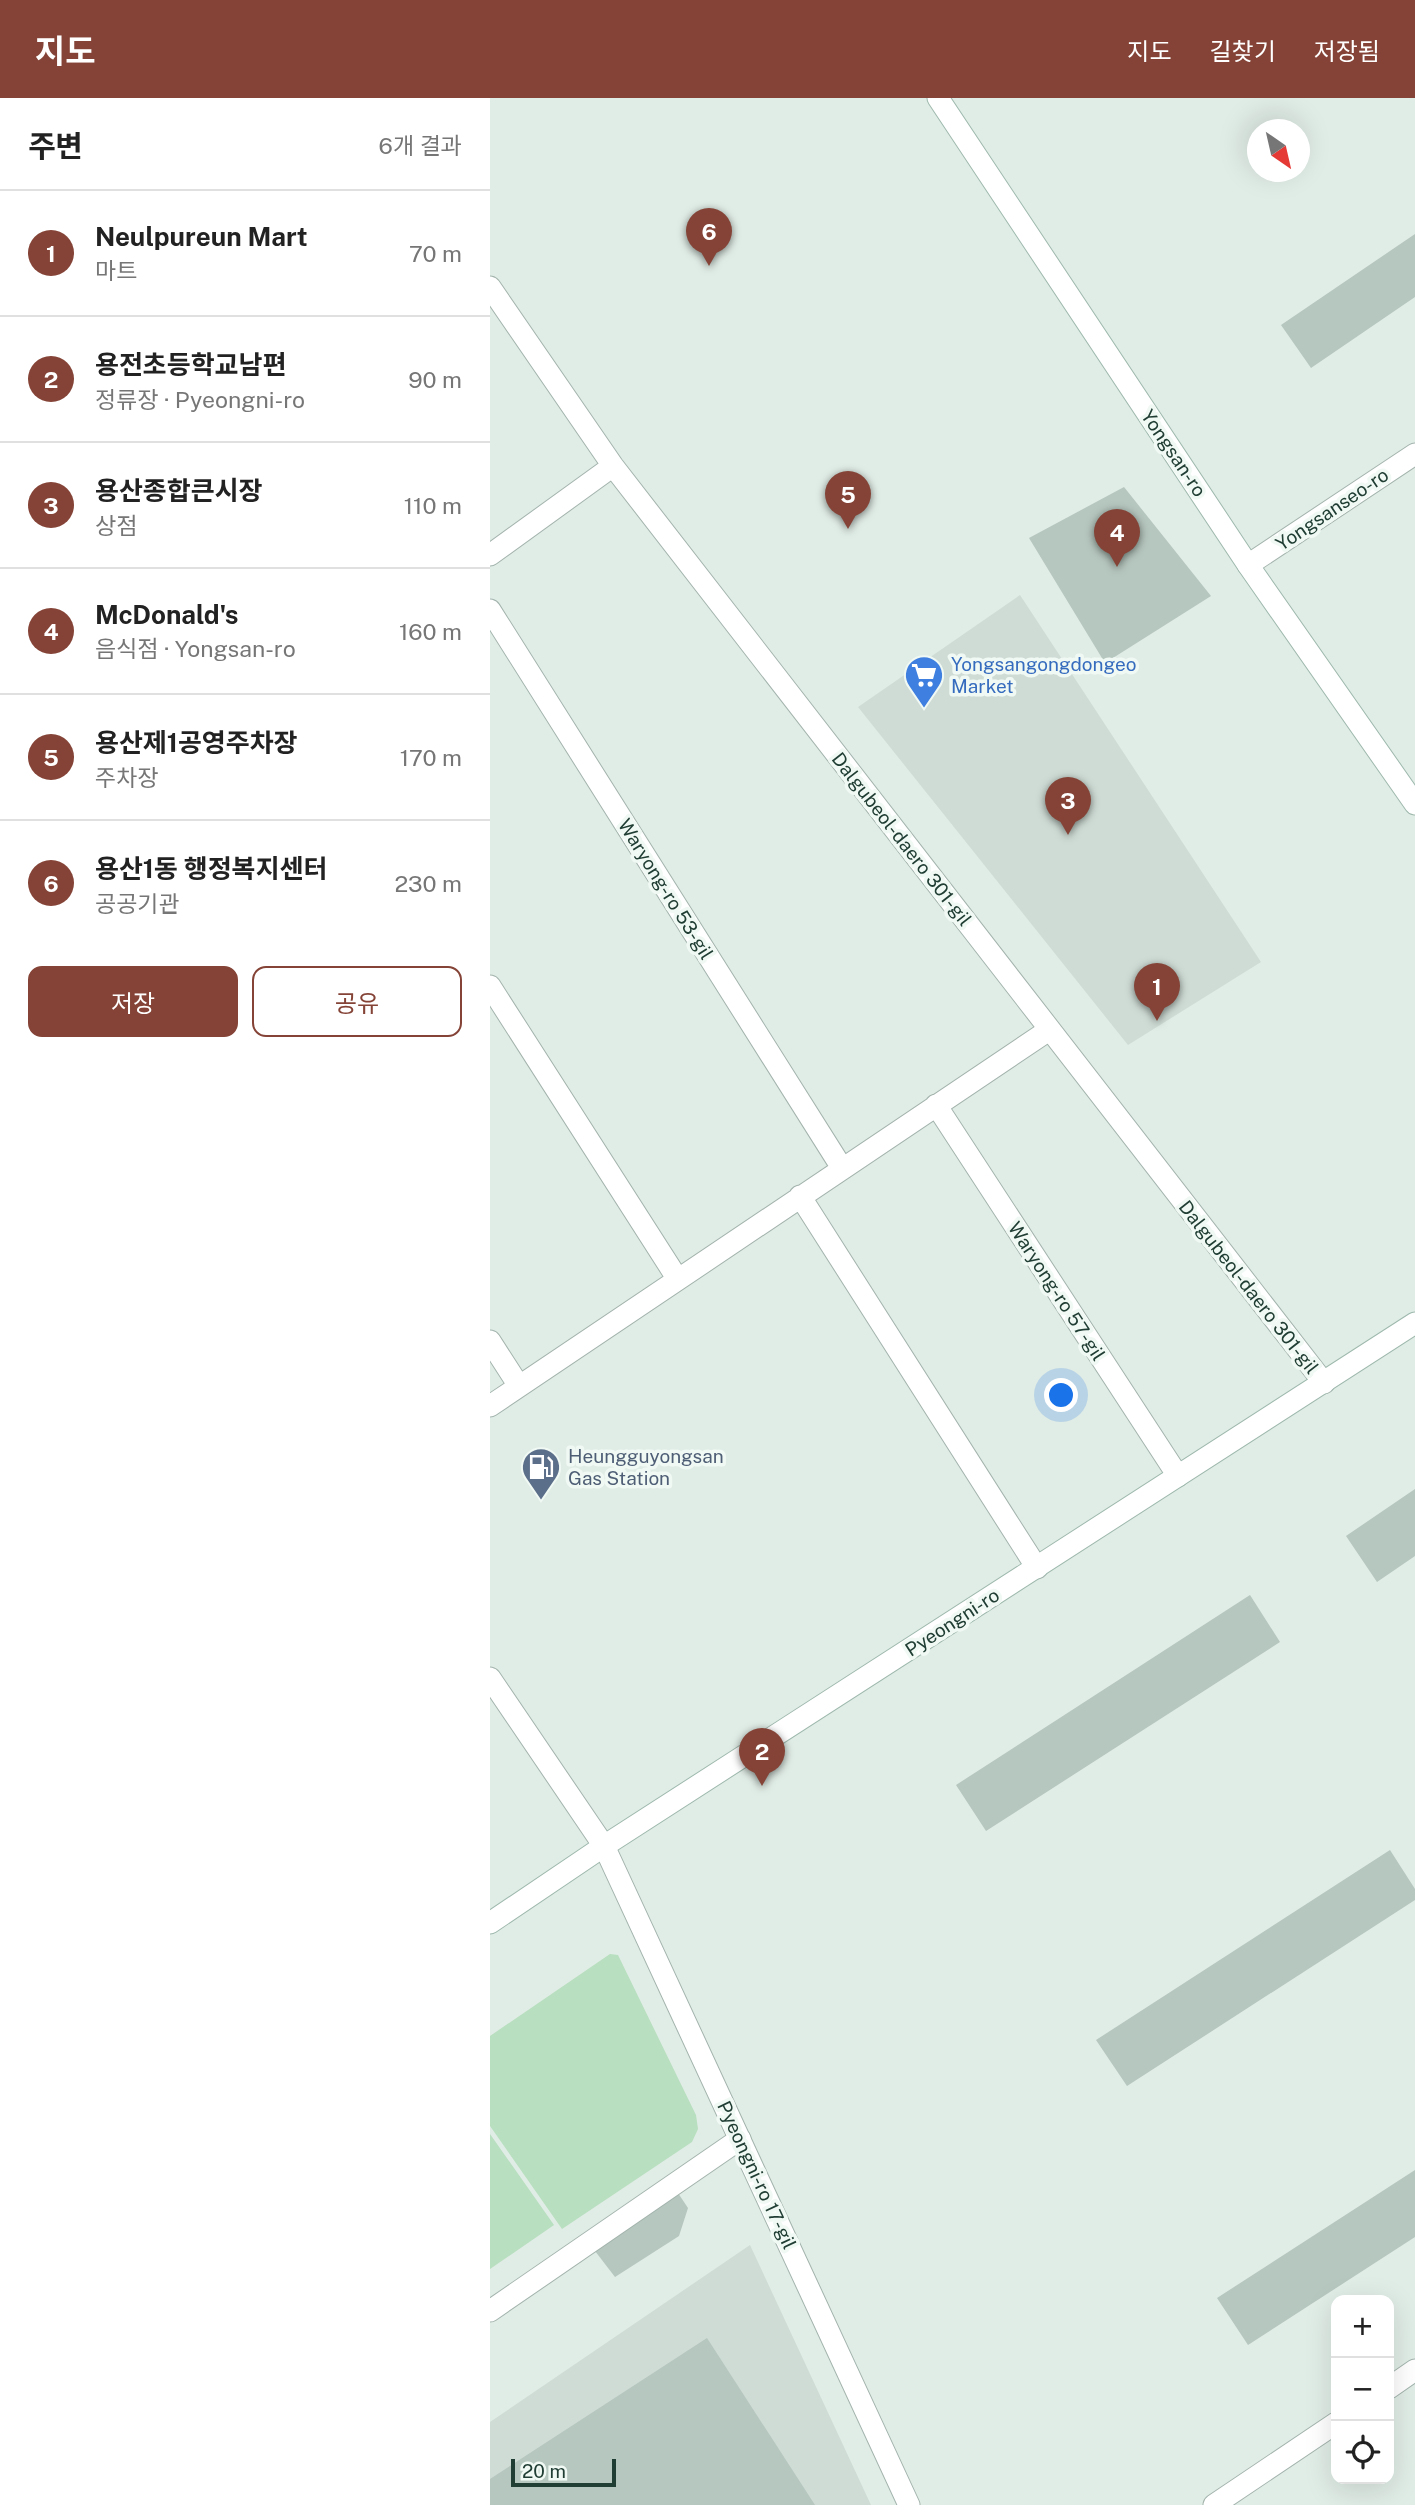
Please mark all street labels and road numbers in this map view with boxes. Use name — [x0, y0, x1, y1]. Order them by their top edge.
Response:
street label: Yongsan-ro — [1137, 405, 1211, 501]
street label: Yongsanseo-ro — [1272, 463, 1392, 555]
street label: Dalgubeol-daero 301-gil — [828, 748, 976, 930]
street label: Waryong-ro 53-gil — [614, 815, 718, 963]
street label: Dalgubeol-daero 301-gil — [1175, 1196, 1323, 1378]
street label: Waryong-ro 57-gil — [1004, 1217, 1110, 1365]
street label: Pyeongni-ro — [901, 1583, 1003, 1661]
street label: Pyeongni-ro 17-gil — [713, 2097, 801, 2253]

